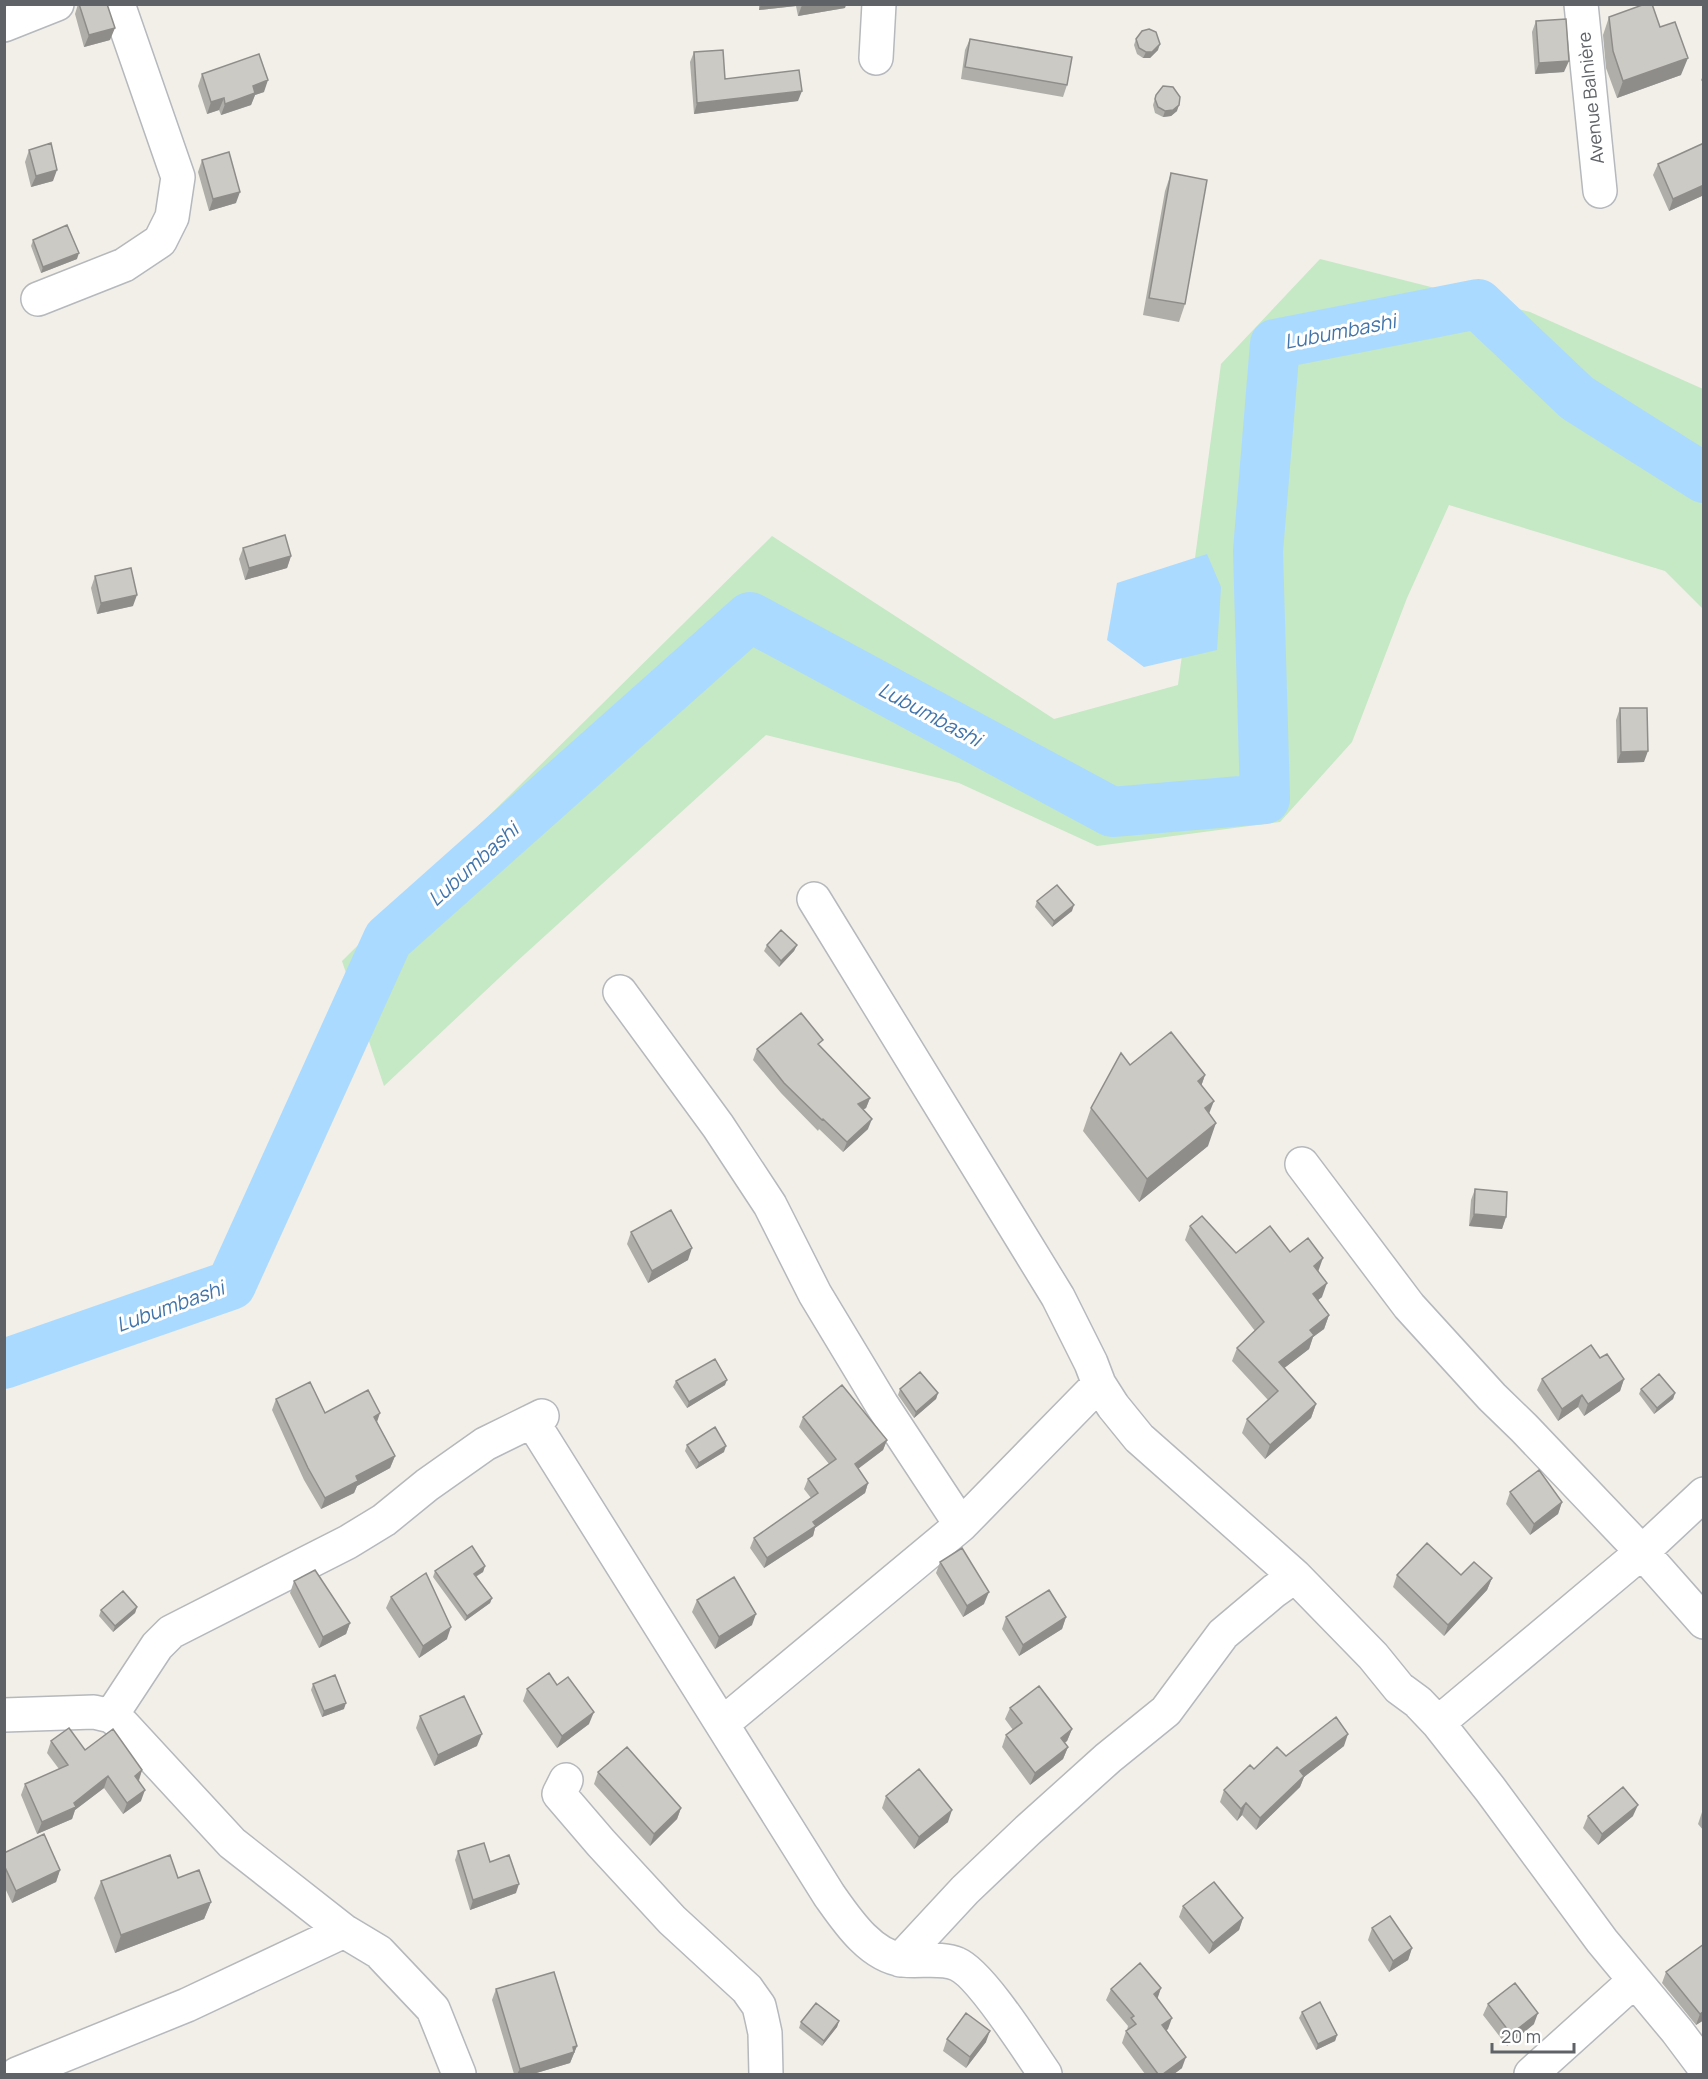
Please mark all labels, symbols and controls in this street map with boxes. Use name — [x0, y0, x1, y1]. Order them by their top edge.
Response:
street label: Avenue Balnière — [1571, 31, 1609, 165]
water label: Lubumbashi — [1282, 307, 1400, 355]
water label: Lubumbashi — [874, 676, 988, 753]
water label: Lubumbashi — [422, 815, 526, 912]
water label: Lubumbashi — [112, 1273, 230, 1338]
scale bar — [1492, 2016, 1574, 2054]
text: 20 m — [1501, 2024, 1541, 2048]

